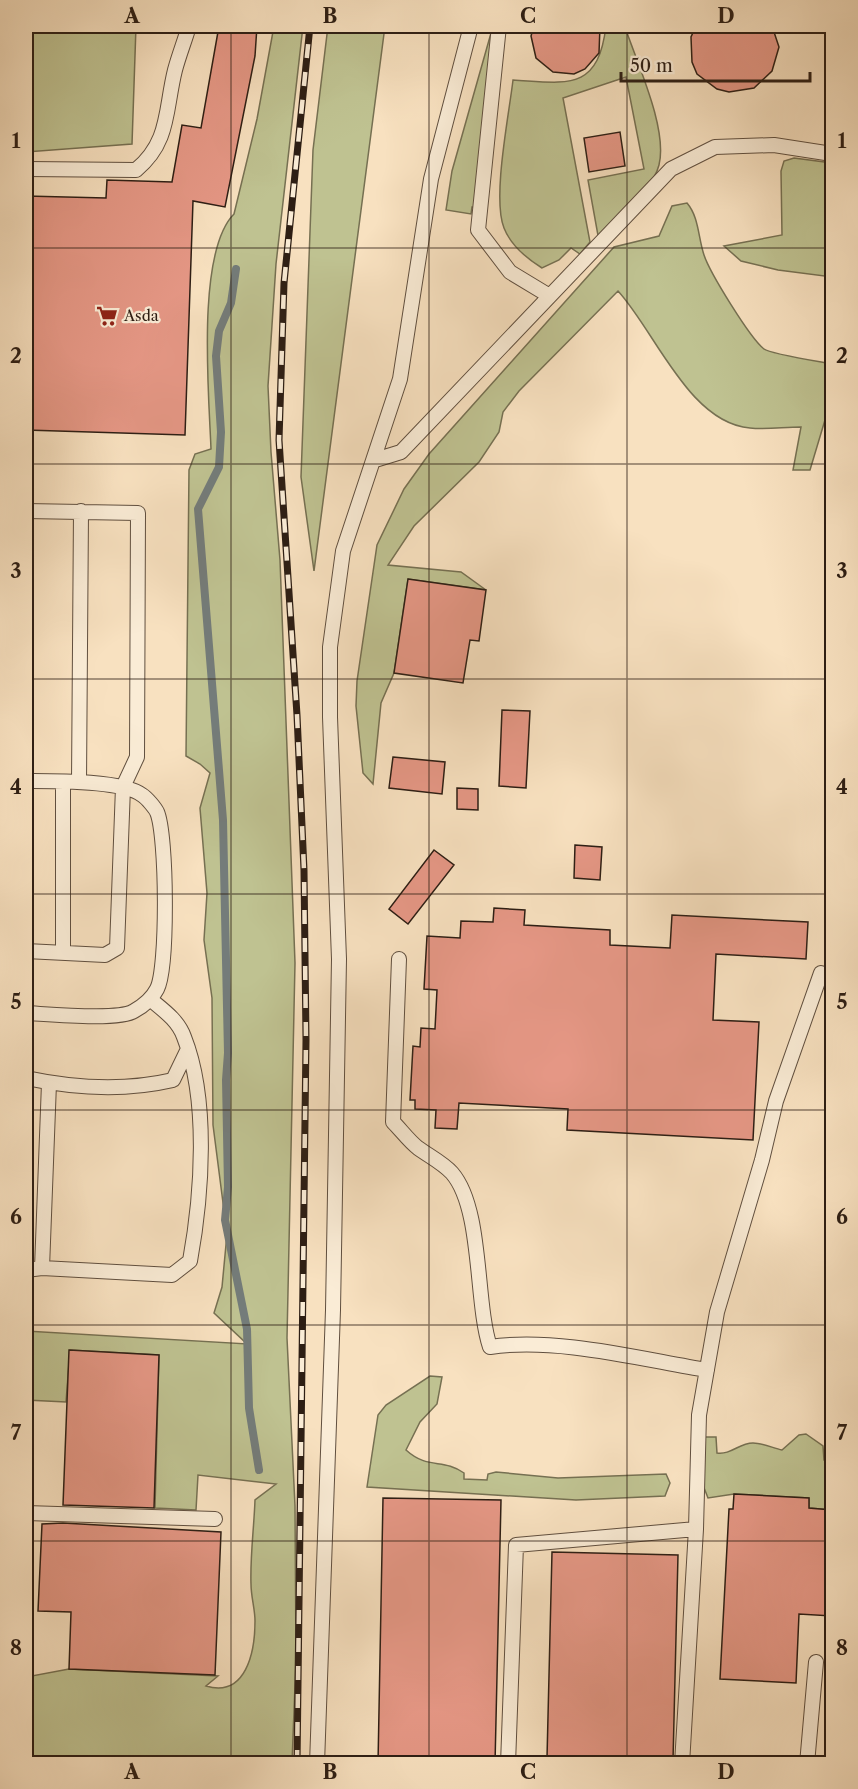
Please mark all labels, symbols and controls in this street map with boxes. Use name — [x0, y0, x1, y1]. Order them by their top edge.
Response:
text: A — [123, 4, 140, 28]
text: B — [323, 4, 338, 28]
text: C — [520, 4, 536, 28]
text: D — [717, 4, 735, 28]
scale bar — [621, 45, 810, 83]
text: 50 m — [630, 55, 673, 77]
text: 1 — [12, 129, 21, 153]
text: 1 — [838, 129, 847, 153]
supermarket icon: Asda — [95, 304, 119, 328]
place label: Asda — [123, 306, 159, 325]
text: 2 — [10, 344, 22, 368]
text: 2 — [836, 344, 848, 368]
text: 3 — [10, 559, 22, 583]
text: 3 — [836, 559, 848, 583]
text: 4 — [10, 775, 22, 799]
text: 4 — [836, 775, 848, 799]
text: 5 — [10, 990, 22, 1014]
text: 5 — [836, 990, 848, 1014]
text: 6 — [10, 1205, 22, 1229]
text: 6 — [836, 1205, 848, 1229]
text: 7 — [11, 1421, 22, 1445]
text: 7 — [837, 1421, 848, 1445]
text: 8 — [10, 1636, 22, 1660]
text: 8 — [836, 1636, 848, 1660]
text: A — [123, 1760, 140, 1784]
text: B — [323, 1760, 338, 1784]
text: C — [520, 1760, 536, 1784]
text: D — [717, 1760, 735, 1784]

